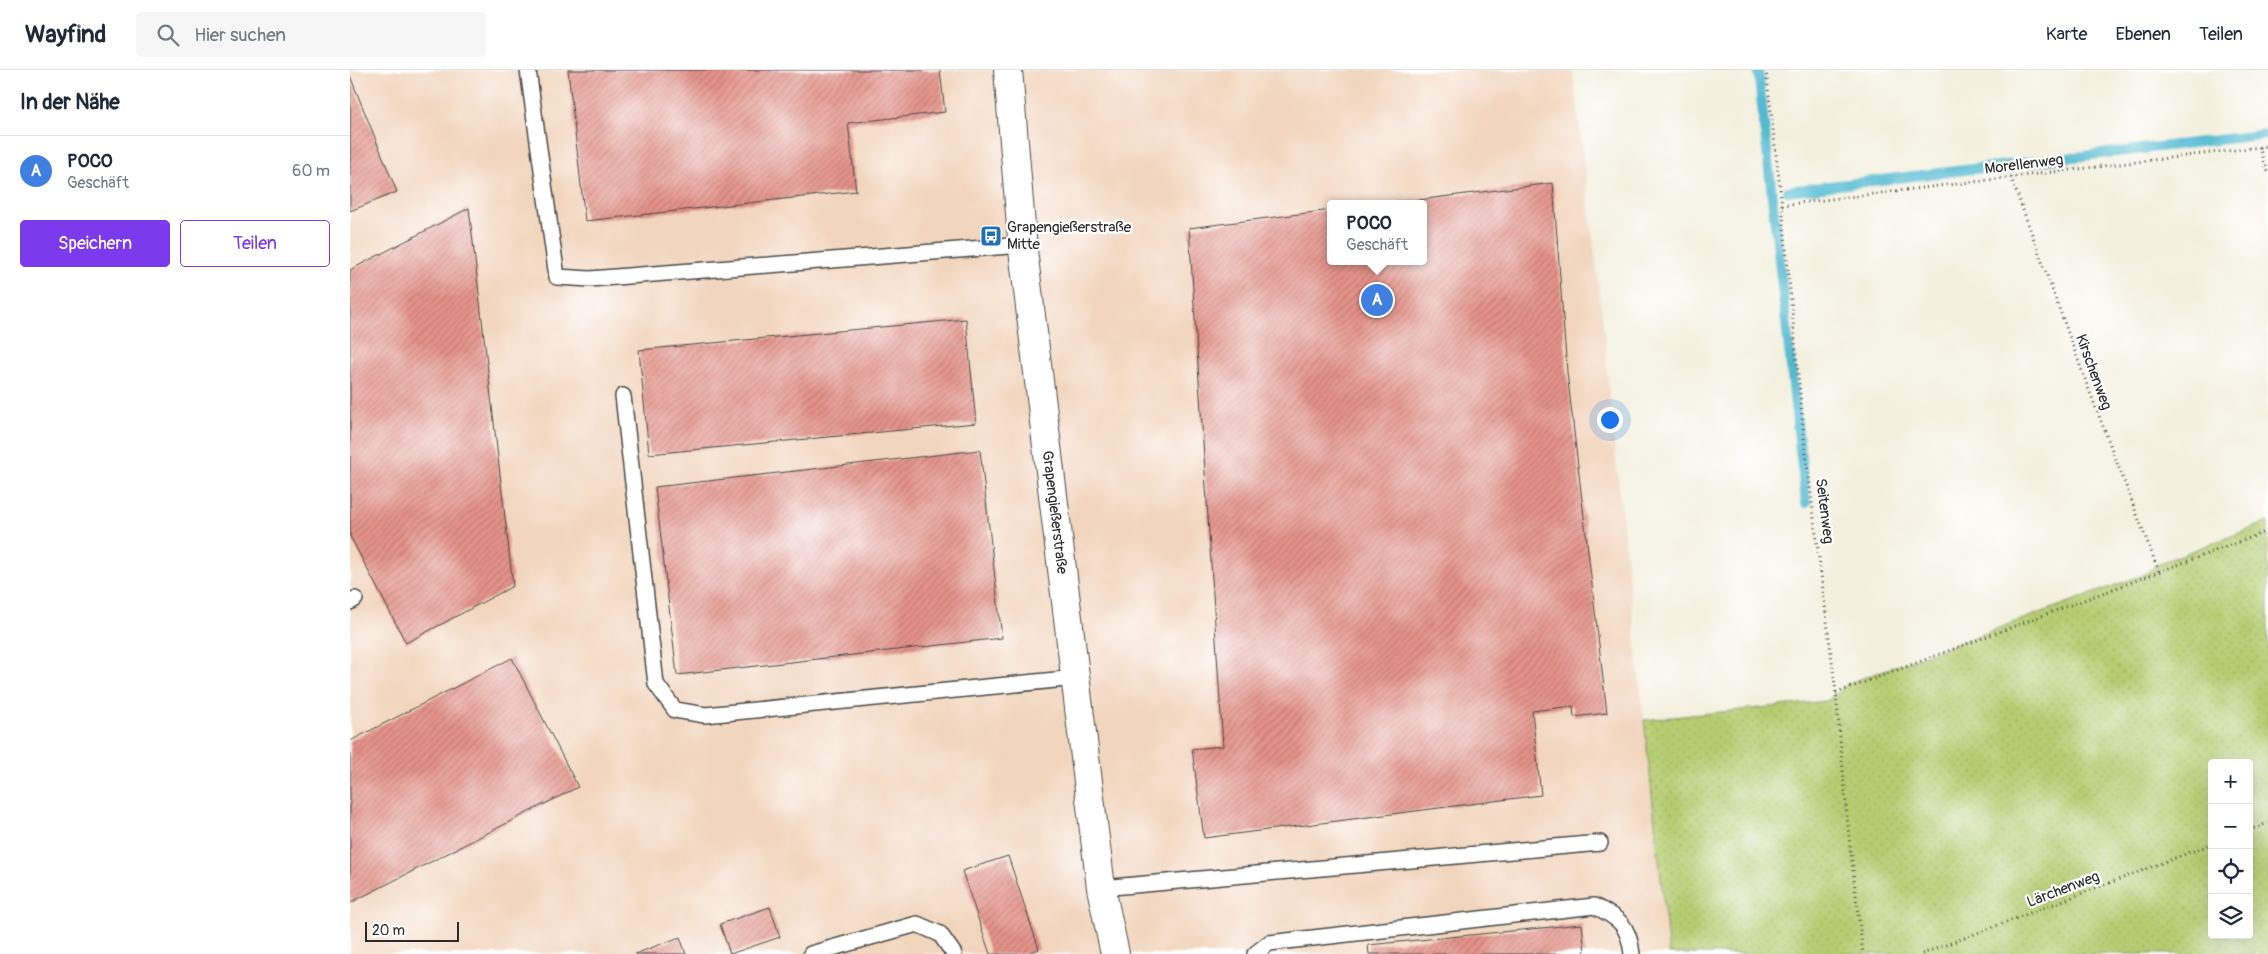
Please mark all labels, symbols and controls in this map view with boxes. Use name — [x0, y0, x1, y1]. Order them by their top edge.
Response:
search box — [136, 12, 486, 57]
text: Wayfind — [25, 20, 106, 49]
icon: search — [154, 21, 182, 49]
text: Hier suchen — [194, 23, 286, 47]
text: Karte — [2046, 23, 2087, 46]
text: Ebenen — [2115, 23, 2171, 46]
text: Teilen — [2199, 23, 2243, 46]
text: In der Nähe — [20, 89, 120, 116]
text: POCO — [67, 149, 113, 173]
street label: Morellenweg — [1984, 150, 2064, 179]
text: A — [31, 161, 41, 181]
text: 60 m — [292, 161, 330, 181]
text: Geschäft — [67, 173, 129, 193]
popup — [1327, 200, 1427, 265]
text: POCO — [1346, 211, 1392, 235]
place label: Grapengießerstraße Mitte — [1007, 218, 1132, 254]
button: Speichern — [20, 220, 170, 267]
button: Teilen — [180, 220, 330, 267]
bus stop icon: Grapengießerstraße Mitte — [979, 224, 1003, 248]
text: Geschäft — [1346, 235, 1408, 255]
pin: A — [1361, 281, 1393, 319]
street label: Kirschenweg — [2071, 332, 2116, 413]
your location — [1597, 407, 1623, 433]
street label: Grapengießerstraße — [1038, 450, 1072, 576]
street label: Seitenweg — [1811, 477, 1838, 545]
map controls — [2208, 759, 2253, 939]
button: + — [2208, 759, 2253, 804]
button: − — [2208, 804, 2253, 849]
button: locate — [2208, 849, 2253, 894]
street label: Lärchenweg — [2024, 867, 2102, 912]
button: layers — [2208, 894, 2253, 939]
scale bar — [365, 919, 459, 942]
text: 20 m — [372, 922, 405, 939]

